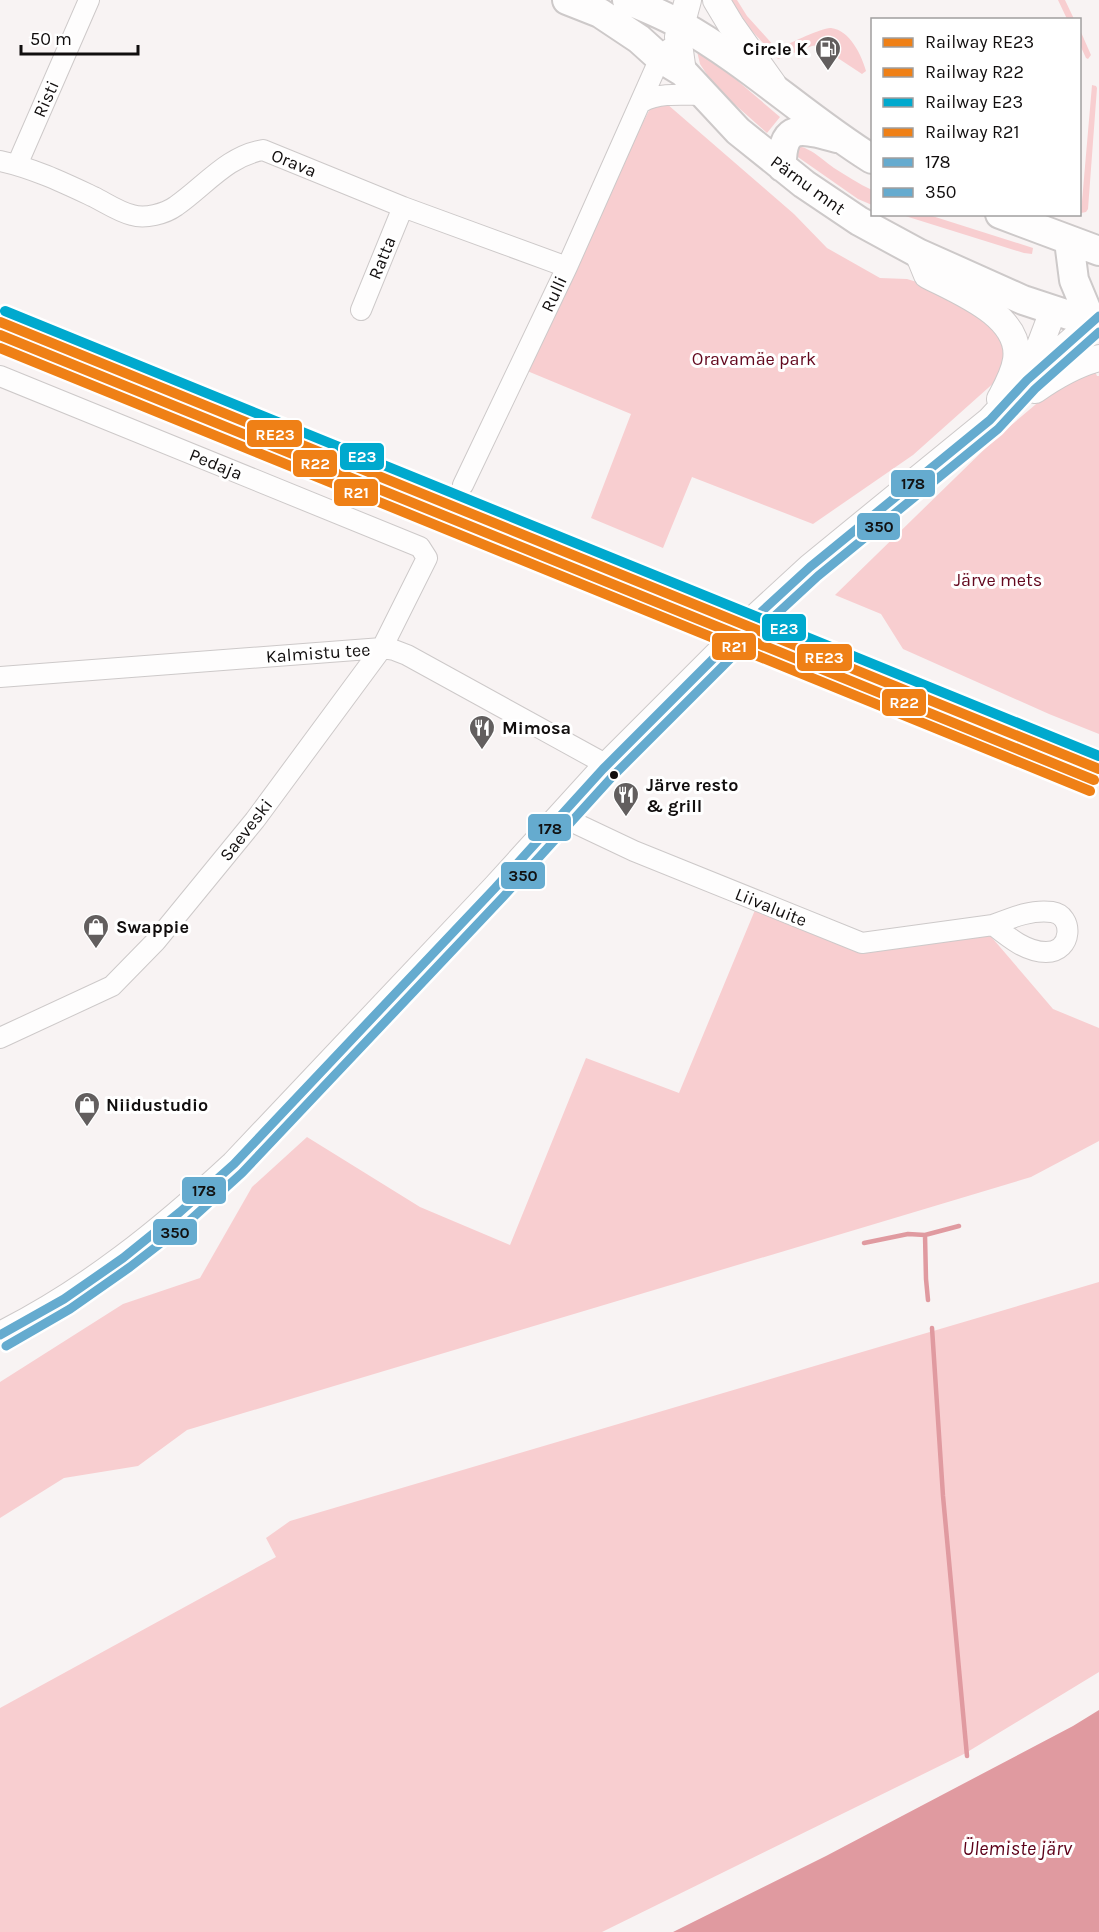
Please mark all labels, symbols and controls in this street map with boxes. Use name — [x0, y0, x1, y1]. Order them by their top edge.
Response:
scale bar — [21, 18, 138, 56]
legend — [871, 18, 1081, 216]
text: 50 m — [30, 28, 72, 50]
text: Railway RE23 — [925, 31, 1034, 53]
fuel station icon: Circle K — [813, 34, 843, 72]
place label: Circle K — [743, 38, 808, 60]
text: Railway R22 — [925, 61, 1024, 83]
street label: Risti — [28, 77, 64, 121]
text: Railway E23 — [925, 91, 1023, 113]
text: Railway R21 — [925, 121, 1019, 143]
street label: Orava — [268, 144, 320, 182]
street label: Pärnu mnt — [766, 151, 850, 220]
text: 178 — [925, 151, 950, 173]
text: 350 — [925, 181, 956, 203]
street label: Ratta — [363, 233, 401, 283]
street label: Rulli — [536, 272, 572, 316]
park label: Oravamäe park — [692, 348, 816, 370]
line badge: RE23 — [246, 419, 303, 448]
text: RE23 — [255, 425, 295, 444]
line badge: E23 — [339, 442, 385, 471]
street label: Pedaja — [186, 443, 246, 485]
text: E23 — [347, 447, 377, 466]
line badge: R22 — [292, 449, 338, 478]
text: R22 — [300, 454, 330, 473]
line badge: 178 — [890, 469, 936, 498]
text: 178 — [901, 474, 925, 493]
line badge: R21 — [333, 478, 379, 507]
text: R21 — [343, 483, 369, 502]
line badge: 350 — [856, 512, 901, 541]
text: 350 — [864, 517, 894, 536]
park label: Järve mets — [954, 569, 1042, 591]
line badge: E23 — [761, 613, 807, 642]
text: E23 — [769, 619, 799, 638]
line badge: R21 — [711, 632, 757, 661]
text: R21 — [721, 637, 747, 656]
street label: Kalmistu tee — [265, 638, 371, 668]
line badge: RE23 — [796, 643, 853, 672]
text: RE23 — [804, 648, 844, 667]
line badge: R22 — [881, 688, 927, 717]
text: R22 — [889, 693, 919, 712]
restaurant icon: Mimosa — [467, 713, 497, 751]
place label: Mimosa — [502, 717, 571, 739]
unlabelled marker — [608, 769, 620, 781]
place label: Järve resto & grill — [646, 774, 738, 817]
restaurant icon: Järve resto & grill — [611, 780, 641, 818]
street label: Saeveski — [215, 794, 277, 866]
line badge: 178 — [527, 813, 572, 842]
text: 178 — [538, 819, 562, 838]
line badge: 350 — [500, 861, 546, 890]
text: 350 — [508, 866, 538, 885]
street label: Liivaluite — [732, 883, 810, 931]
shop icon: Swappie — [81, 912, 111, 950]
place label: Swappie — [116, 916, 189, 938]
shop icon: Niidustudio — [72, 1090, 102, 1128]
place label: Niidustudio — [106, 1094, 208, 1116]
line badge: 178 — [181, 1176, 227, 1205]
text: 178 — [192, 1181, 216, 1200]
line badge: 350 — [152, 1218, 198, 1246]
text: 350 — [160, 1223, 190, 1242]
water label: Ülemiste järv — [962, 1837, 1073, 1860]

